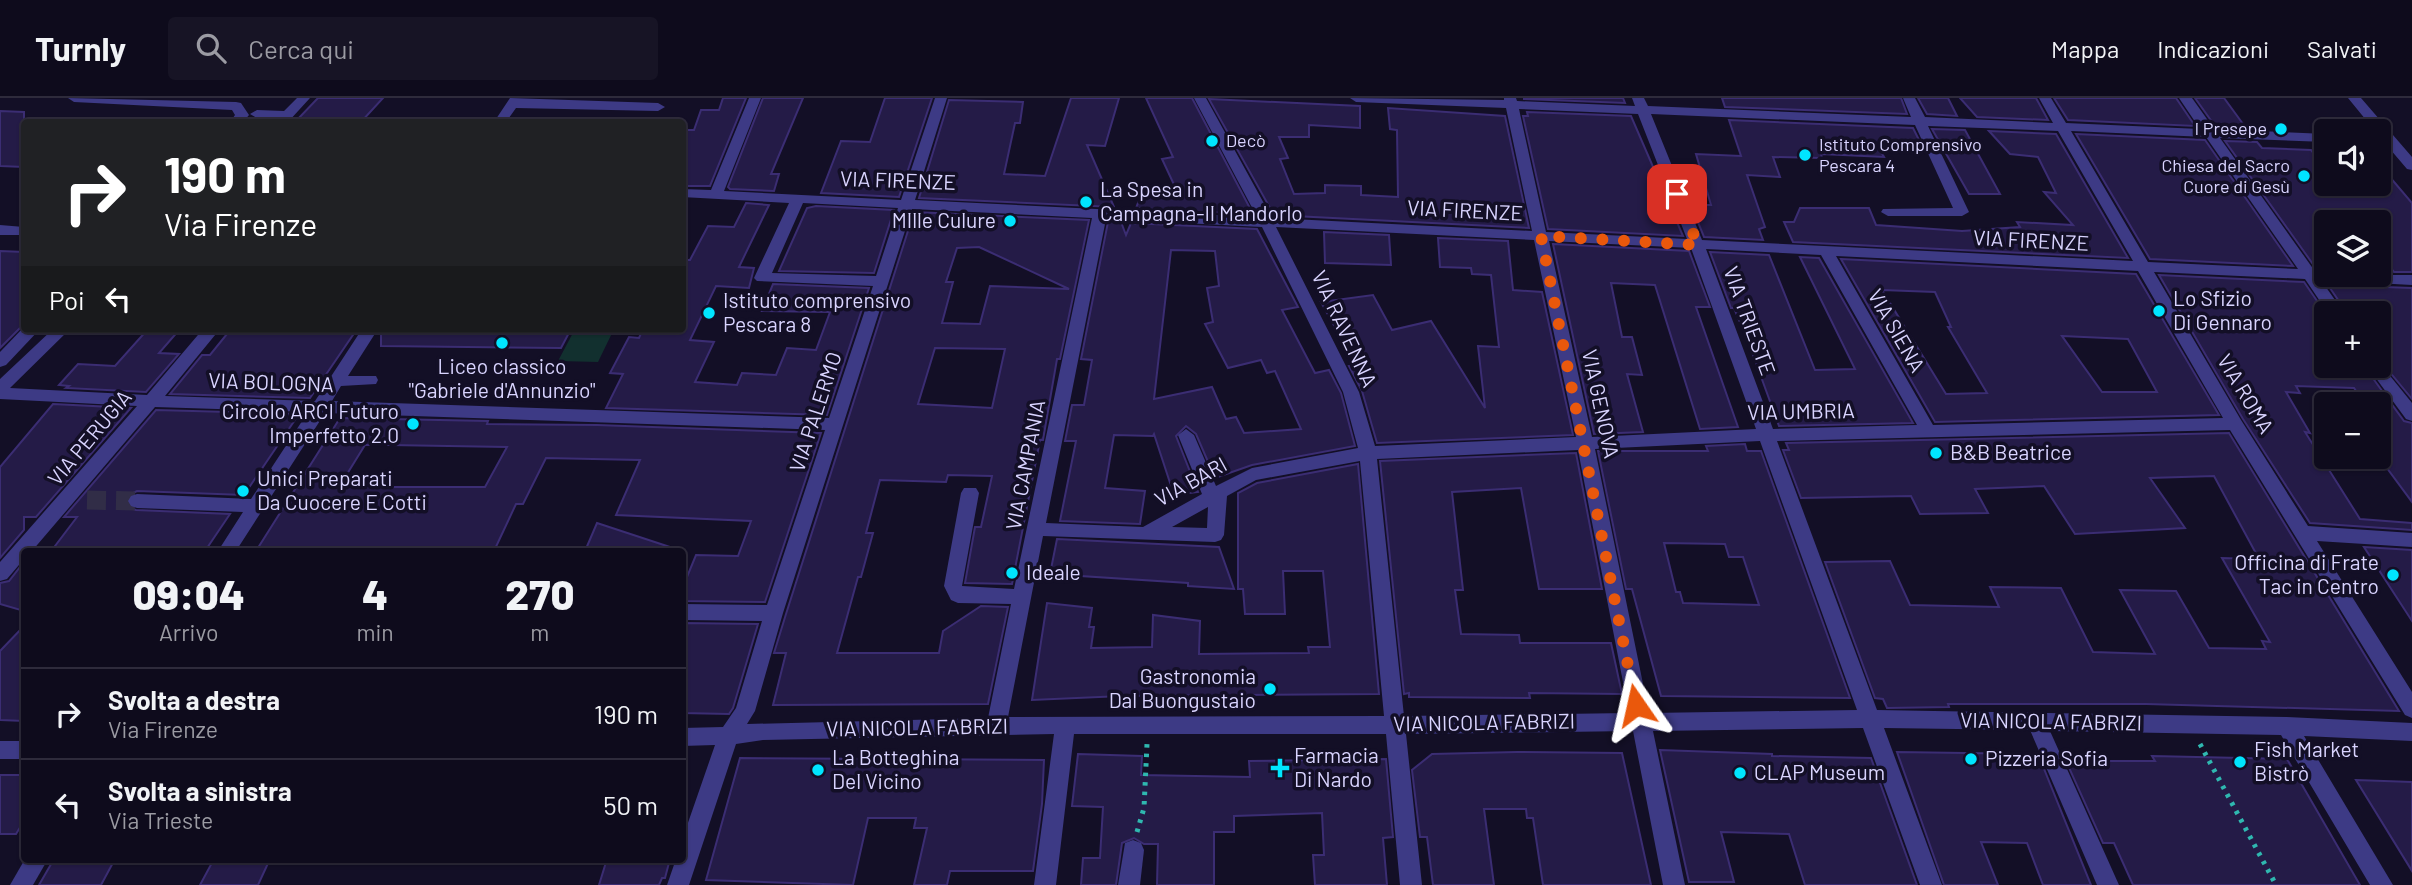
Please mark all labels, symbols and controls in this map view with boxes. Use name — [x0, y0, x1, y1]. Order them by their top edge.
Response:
search box — [168, 17, 658, 80]
text: Turnly — [35, 28, 126, 68]
icon: search — [192, 29, 230, 67]
text: Cerca qui — [248, 33, 354, 64]
text: Mappa — [2051, 34, 2119, 63]
text: Indicazioni — [2157, 34, 2269, 63]
text: Salvati — [2307, 34, 2377, 63]
place label: I Presepe — [2195, 117, 2267, 139]
map controls — [2314, 119, 2391, 469]
button: sound — [2314, 119, 2391, 196]
marker: I Presepe — [2273, 121, 2289, 137]
place label: Decò — [1226, 129, 1266, 151]
marker: Decò — [1204, 133, 1220, 149]
place label: Istituto Comprensivo Pescara 4 — [1819, 133, 1982, 176]
text: 190 m — [164, 144, 286, 203]
icon: right — [49, 147, 140, 238]
marker: Istituto Comprensivo Pescara 4 — [1797, 147, 1813, 163]
place label: Chiesa del Sacro Cuore di Gesù — [2161, 154, 2290, 197]
pin — [1647, 164, 1707, 224]
street label: VIA FIRENZE — [840, 165, 957, 194]
marker: Chiesa del Sacro Cuore di Gesù — [2296, 168, 2312, 184]
icon: arrive — [1658, 175, 1696, 213]
place label: La Spesa in Campagna-Il Mandorlo — [1100, 176, 1303, 225]
marker: La Spesa in Campagna-Il Mandorlo — [1078, 194, 1094, 210]
street label: VIA FIRENZE — [1406, 194, 1524, 225]
text: Via Firenze — [164, 204, 317, 242]
place label: MIlle Culure — [892, 207, 996, 232]
button: layers — [2314, 210, 2391, 287]
marker: MIlle Culure — [1002, 213, 1018, 229]
street label: VIA FIRENZE — [1972, 224, 2090, 255]
street label: VIA TRIESTE — [1719, 263, 1782, 378]
street label: VIA RAVENNA — [1307, 266, 1383, 391]
icon: left — [99, 280, 137, 318]
text: Poi — [49, 284, 85, 315]
street label: VIA SIENA — [1863, 284, 1931, 377]
place label: Lo Sfizio Di Gennaro — [2173, 285, 2272, 334]
place label: Istituto comprensivo Pescara 8 — [723, 287, 911, 336]
button: + — [2314, 301, 2391, 378]
marker: Lo Sfizio Di Gennaro — [2151, 303, 2167, 319]
marker: Istituto comprensivo Pescara 8 — [701, 305, 717, 321]
marker: Liceo classico "Gabriele d'Annunzio" — [494, 335, 510, 351]
street label: VIA GENOVA — [1578, 347, 1625, 461]
street label: VIA PALERMO — [783, 348, 846, 475]
street label: VIA ROMA — [2213, 349, 2280, 438]
place label: Liceo classico "Gabriele d'Annunzio" — [408, 353, 596, 402]
street label: VIA BOLOGNA — [208, 367, 335, 396]
street label: VIA PERUGIA — [42, 384, 136, 490]
button: − — [2314, 392, 2391, 469]
street label: VIA CAMPANIA — [1000, 397, 1049, 532]
street label: VIA UMBRIA — [1747, 397, 1855, 424]
place label: Circolo ARCI Futuro Imperfetto 2.0 — [222, 398, 399, 447]
marker: Circolo ARCI Futuro Imperfetto 2.0 — [405, 416, 421, 432]
place label: B&B Beatrice — [1950, 439, 2072, 464]
marker: B&B Beatrice — [1928, 445, 1944, 461]
street label: VIA BARI — [1150, 451, 1231, 511]
place label: Unici Preparati Da Cuocere E Cotti — [257, 465, 427, 514]
marker: Unici Preparati Da Cuocere E Cotti — [235, 483, 251, 499]
place label: Officina di Frate Tac in Centro — [2234, 549, 2379, 598]
place label: Ideale — [1026, 559, 1081, 584]
marker: Ideale — [1004, 565, 1020, 581]
marker: Officina di Frate Tac in Centro — [2385, 567, 2401, 583]
text: 09:04 — [133, 568, 245, 618]
text: 4 — [362, 568, 388, 618]
text: 270 — [505, 568, 574, 618]
text: Arrivo — [159, 618, 219, 646]
text: min — [356, 618, 394, 646]
text: m — [530, 618, 549, 646]
place label: Gastronomia Dal Buongustaio — [1109, 663, 1256, 712]
position arrow — [1599, 668, 1673, 742]
marker: Gastronomia Dal Buongustaio — [1262, 681, 1278, 697]
text: Svolta a destra — [108, 684, 280, 715]
icon: right — [49, 695, 87, 733]
text: 190 m — [594, 698, 658, 729]
street label: VIA NICOLA FABRIZI — [1960, 706, 2142, 735]
street label: VIA NICOLA FABRIZI — [1393, 707, 1575, 736]
street label: VIA NICOLA FABRIZI — [826, 712, 1008, 741]
text: Via Firenze — [108, 715, 218, 743]
place label: Fish Market Bistrò — [2254, 736, 2359, 785]
place label: Farmacia Di Nardo — [1294, 742, 1379, 791]
place label: La Botteghina Del Vicino — [832, 744, 959, 793]
place label: Pizzeria Sofia — [1985, 745, 2108, 770]
marker: Pizzeria Sofia — [1963, 751, 1979, 767]
marker: Fish Market Bistrò — [2232, 754, 2248, 770]
place label: CLAP Museum — [1754, 759, 1885, 784]
marker: Farmacia Di Nardo — [1272, 760, 1288, 776]
marker: La Botteghina Del Vicino — [810, 762, 826, 778]
marker: CLAP Museum — [1732, 765, 1748, 781]
text: Svolta a sinistra — [108, 775, 292, 806]
icon: left — [49, 786, 87, 824]
text: 50 m — [603, 789, 658, 820]
text: Via Trieste — [108, 806, 213, 834]

